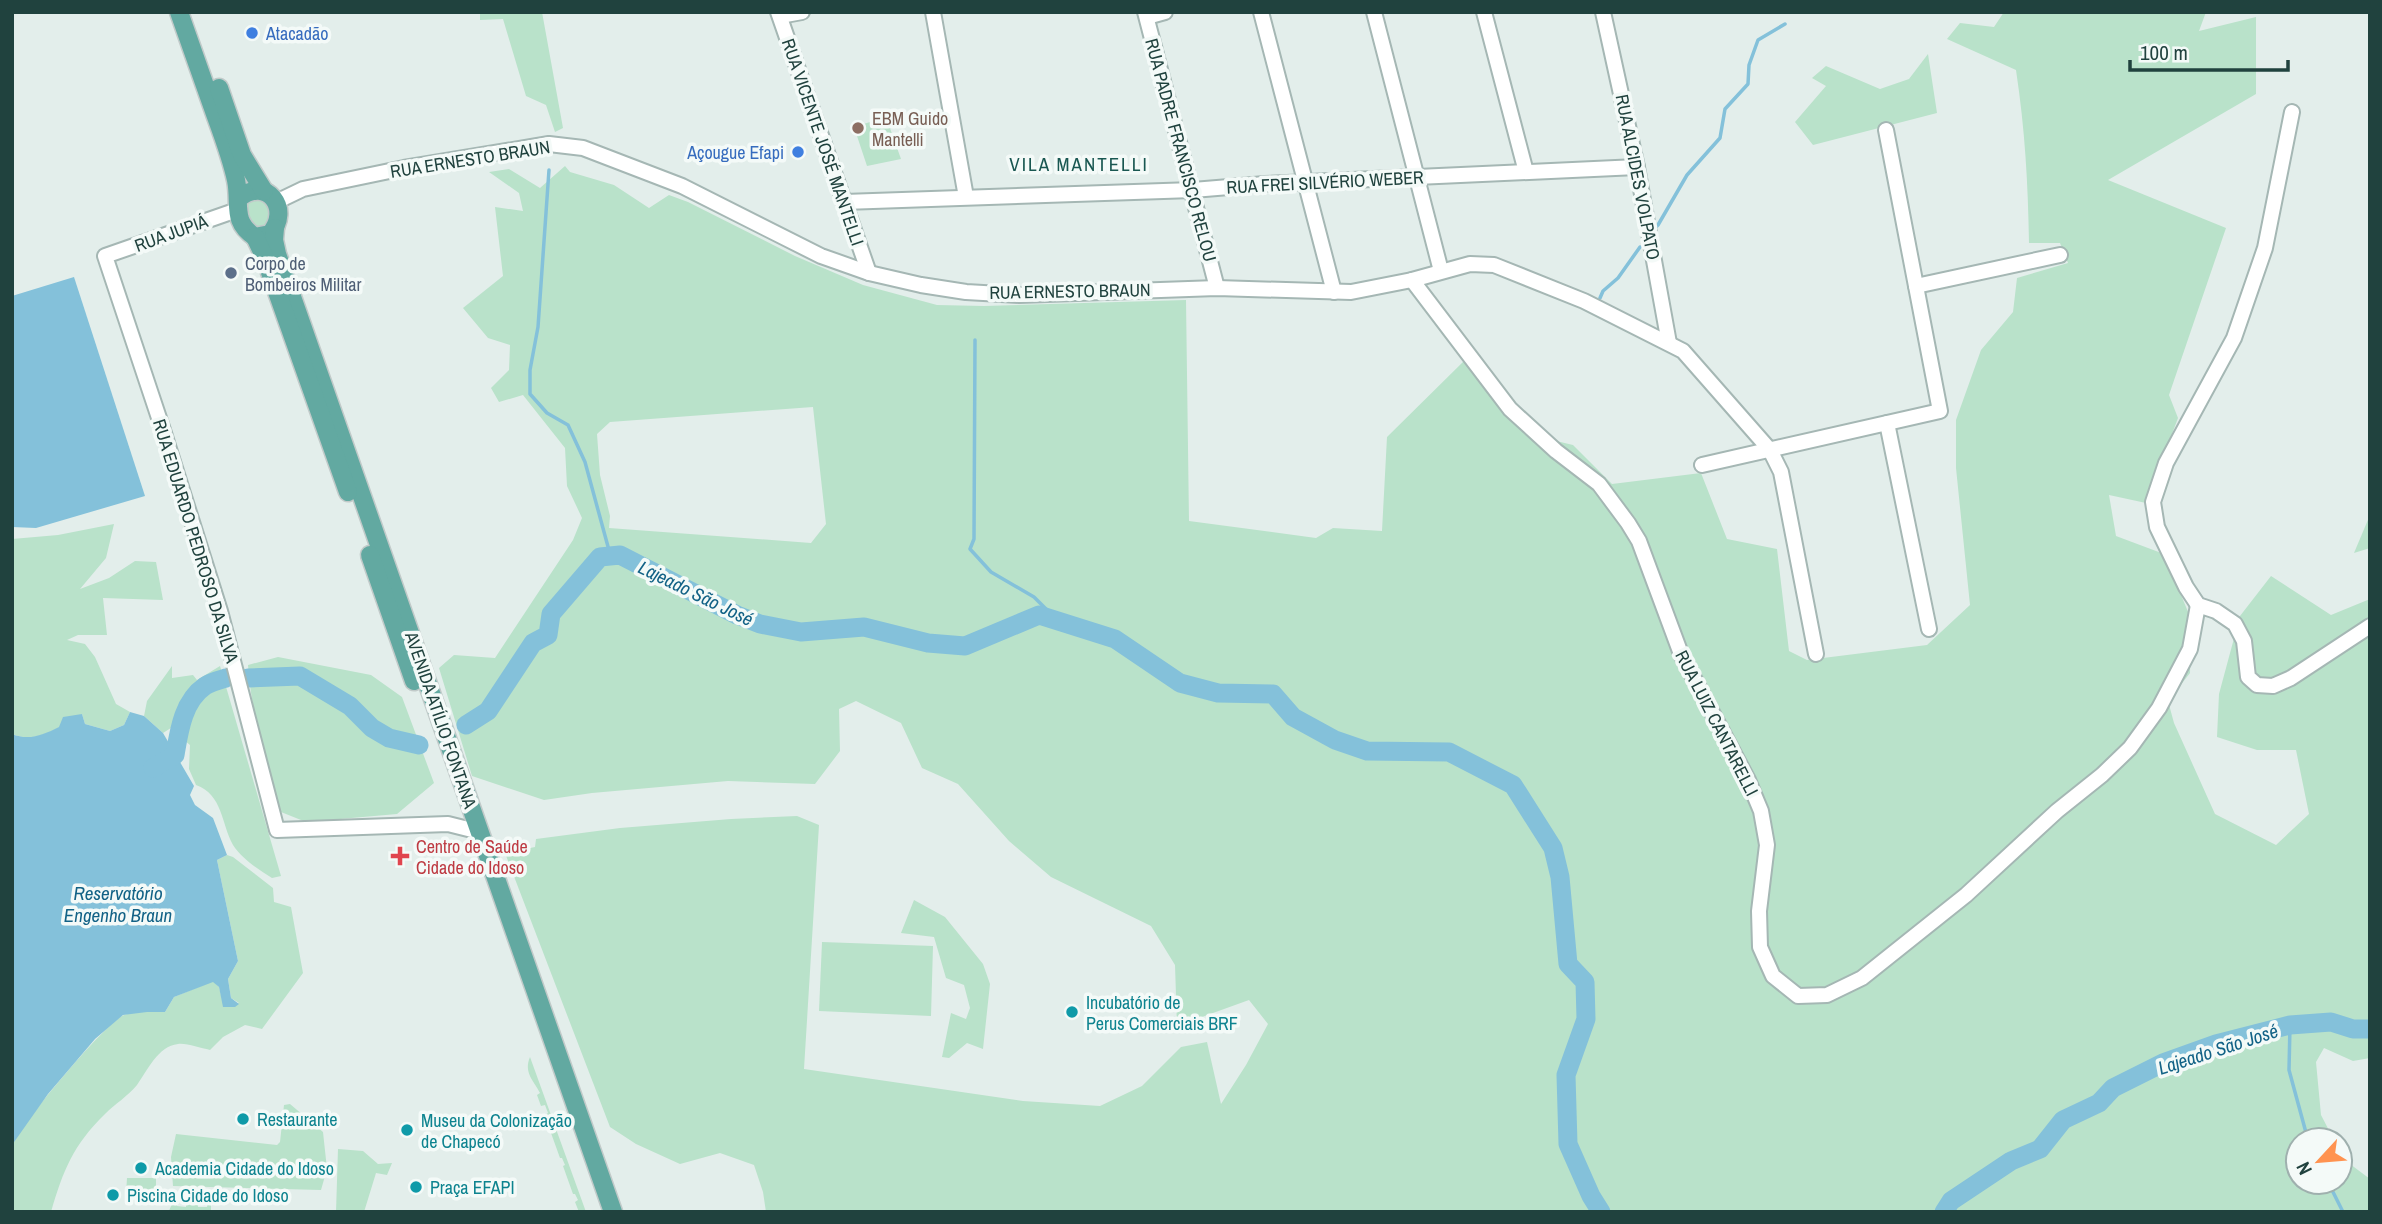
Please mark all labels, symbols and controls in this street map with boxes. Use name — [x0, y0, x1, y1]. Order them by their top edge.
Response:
place label: Atacadão — [265, 21, 328, 46]
marker: Atacadão — [244, 25, 260, 41]
scale bar — [2130, 28, 2288, 72]
street label: RUA VICENTE JOSÉ MANTELLI — [776, 35, 870, 249]
street label: RUA PADRE FRANCISCO RELOU — [1139, 36, 1223, 264]
text: 100 m — [2140, 38, 2188, 67]
street label: RUA ALCIDES VOLPATO — [1610, 92, 1666, 262]
place label: EBM Guido Mantelli — [872, 106, 948, 152]
marker: EBM Guido Mantelli — [850, 120, 866, 136]
street label: RUA ERNESTO BRAUN — [388, 134, 552, 184]
place label: Açougue Efapi — [686, 140, 784, 165]
marker: Açougue Efapi — [790, 144, 806, 160]
district label: VILA MANTELLI — [1009, 151, 1149, 177]
street label: RUA FREI SILVÉRIO WEBER — [1226, 164, 1425, 200]
street label: RUA JUPIÁ — [131, 208, 211, 258]
place label: Corpo de Bombeiros Militar — [245, 251, 362, 297]
marker: Corpo de Bombeiros Militar — [223, 265, 239, 281]
street label: RUA ERNESTO BRAUN — [989, 277, 1151, 305]
street label: RUA EDUARDO PEDROSO DA SILVA — [147, 416, 245, 666]
water label: Lajeado São José — [634, 554, 758, 632]
street label: AVENIDA ATÍLIO FONTANA — [399, 627, 483, 812]
street label: RUA LUIZ CANTARELLI — [1669, 646, 1765, 800]
place label: Centro de Saúde Cidade do Idoso — [416, 834, 528, 880]
marker: Centro de Saúde Cidade do Idoso — [390, 846, 410, 866]
water label: Reservatório Engenho Braun — [64, 880, 172, 928]
place label: Incubatório de Perus Comerciais BRF — [1086, 990, 1238, 1036]
marker: Incubatório de Perus Comerciais BRF — [1064, 1004, 1080, 1020]
water label: Lajeado São José — [2155, 1017, 2281, 1081]
place label: Restaurante — [257, 1107, 337, 1132]
place label: Museu da Colonização de Chapecó — [421, 1108, 572, 1154]
marker: Restaurante — [235, 1111, 251, 1127]
marker: Museu da Colonização de Chapecó — [399, 1122, 415, 1138]
north arrow — [2284, 1126, 2354, 1196]
place label: Academia Cidade do Idoso — [154, 1156, 334, 1181]
text: N — [2290, 1158, 2318, 1179]
marker: Academia Cidade do Idoso — [133, 1160, 149, 1176]
place label: Praça EFAPI — [430, 1175, 515, 1200]
marker: Praça EFAPI — [408, 1179, 424, 1195]
place label: Piscina Cidade do Idoso — [127, 1183, 289, 1208]
marker: Piscina Cidade do Idoso — [105, 1187, 121, 1203]

